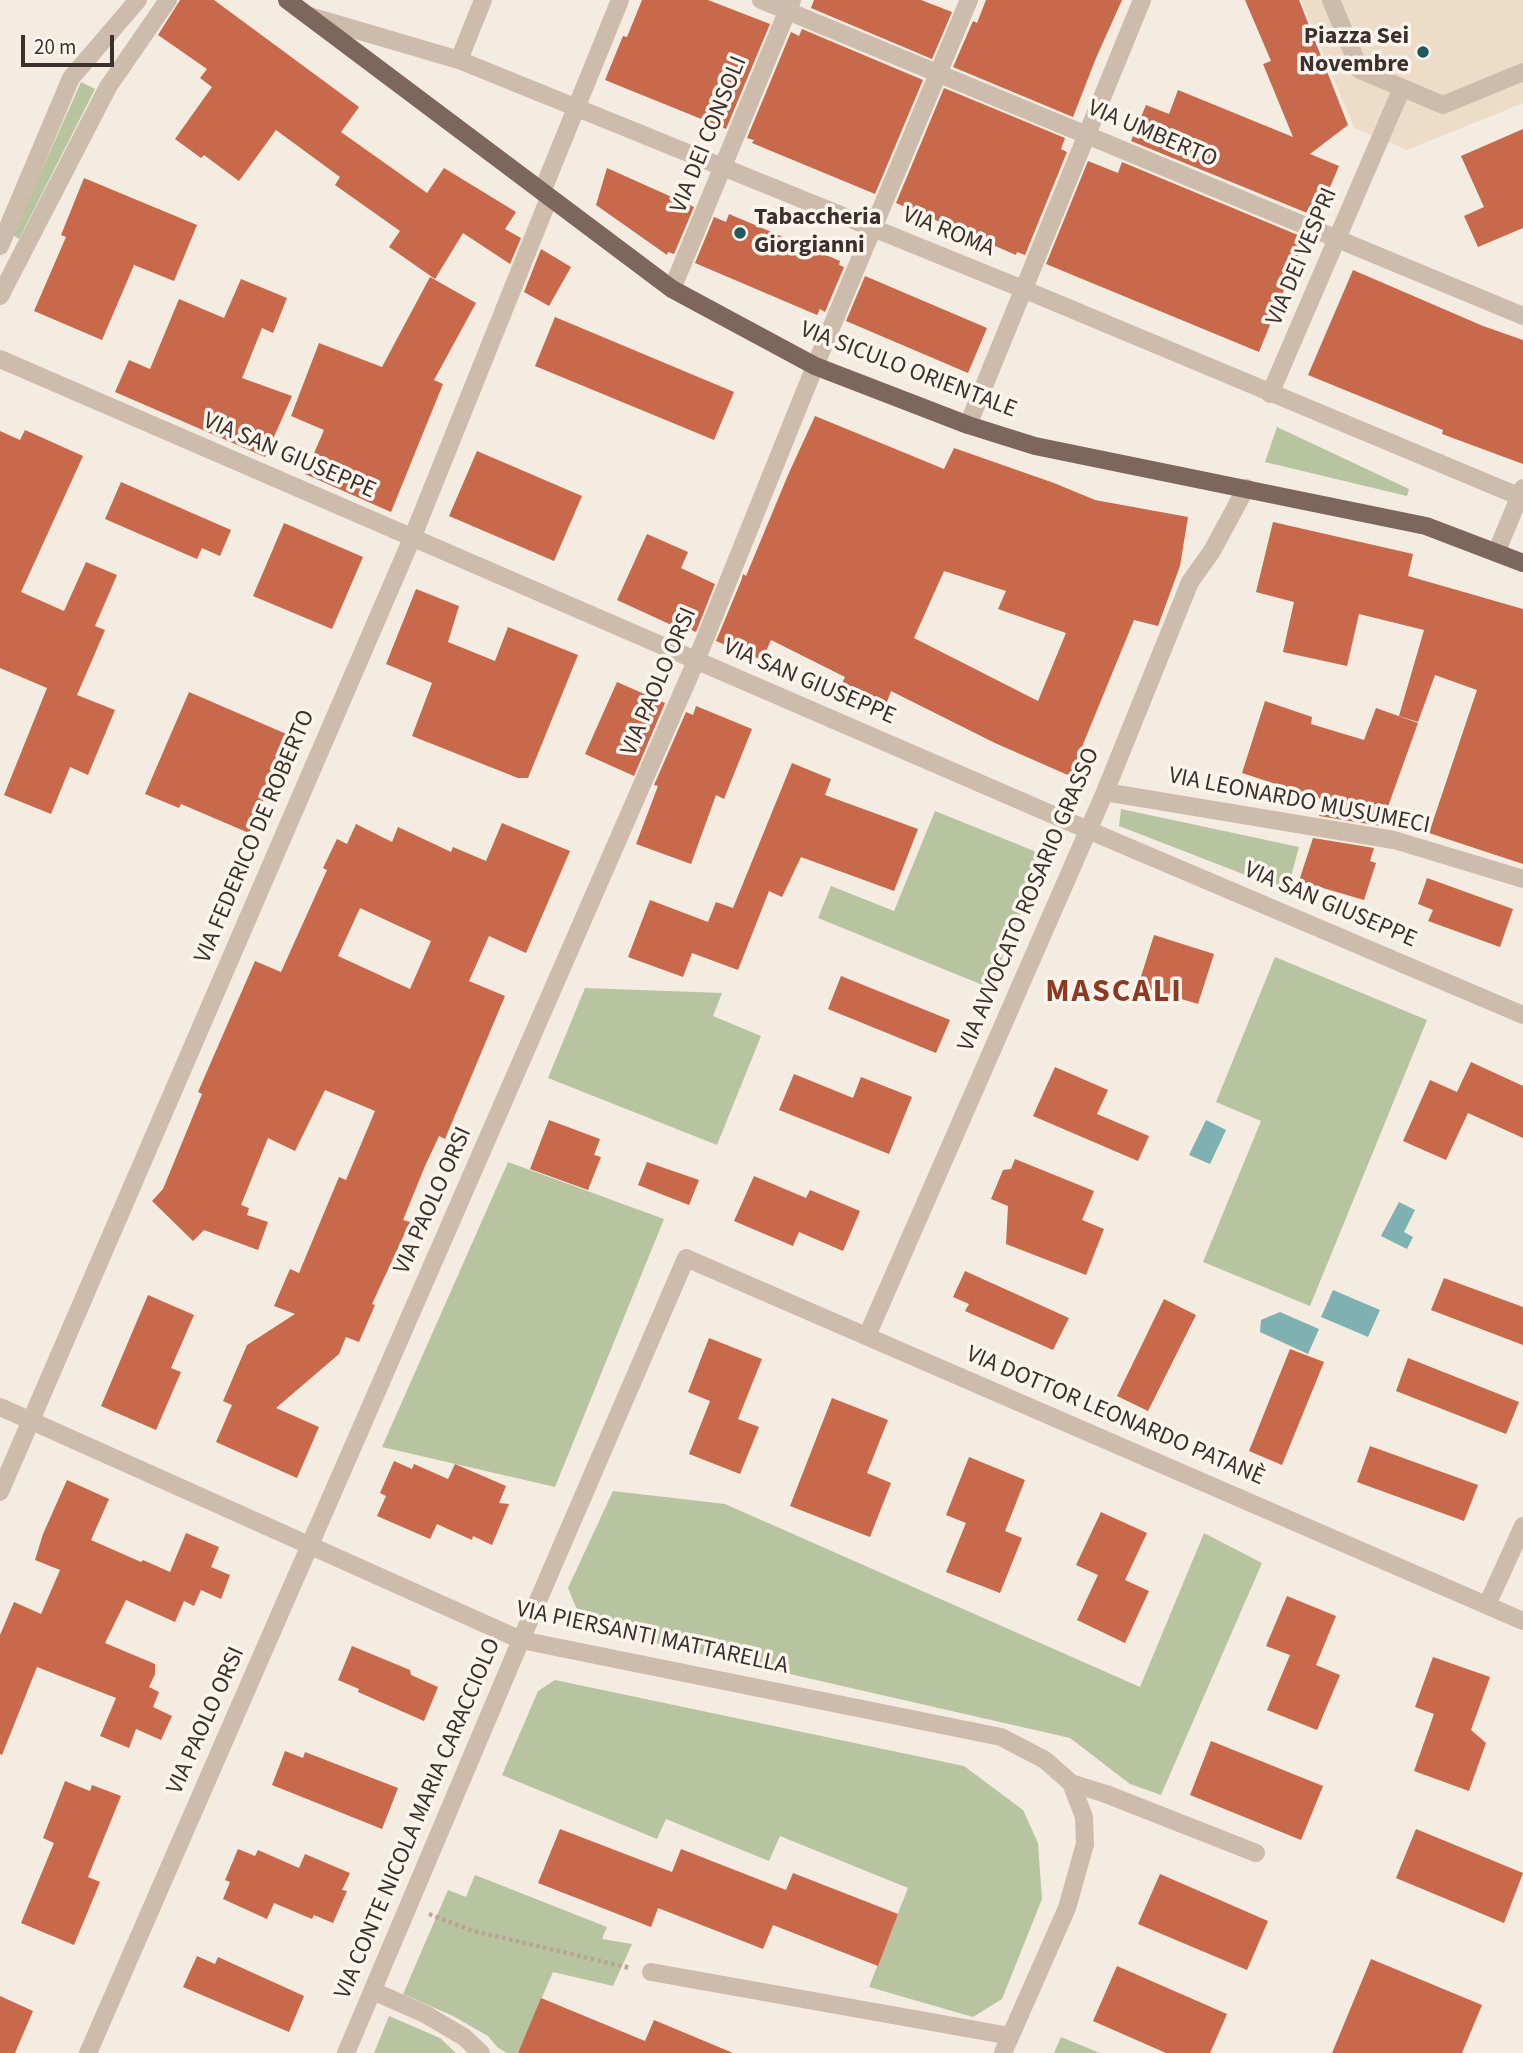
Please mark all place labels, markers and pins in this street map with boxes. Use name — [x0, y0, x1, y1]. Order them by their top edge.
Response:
place label: Piazza Sei Novembre — [1299, 24, 1409, 80]
marker: Piazza Sei Novembre — [1415, 44, 1431, 60]
place label: Tabaccheria Giorgianni — [754, 205, 881, 261]
marker: Tabaccheria Giorgianni — [732, 225, 748, 241]

